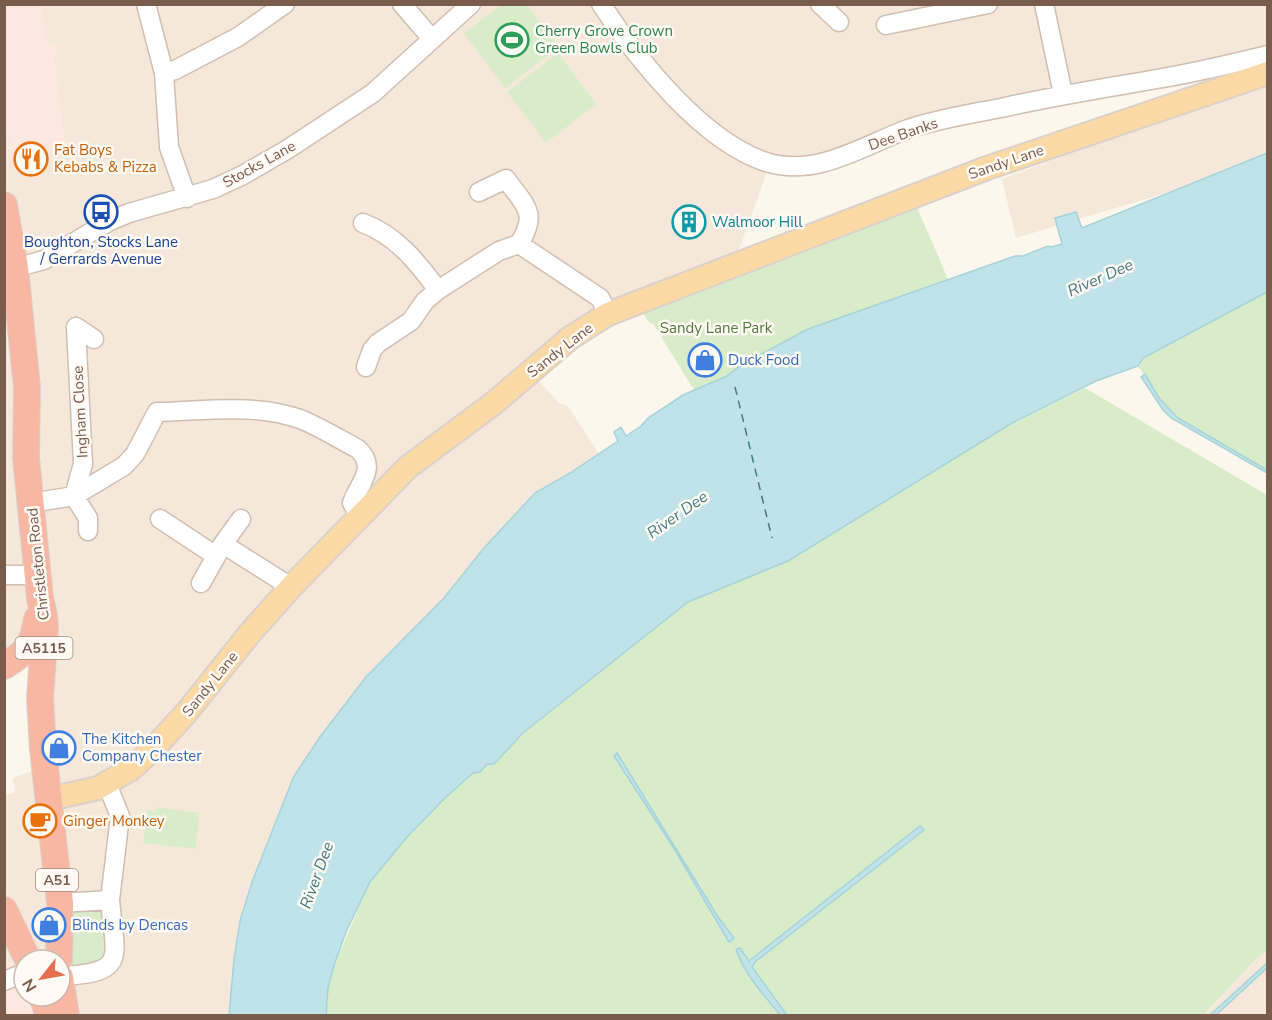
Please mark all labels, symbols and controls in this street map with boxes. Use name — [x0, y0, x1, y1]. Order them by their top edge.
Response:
place label: Cherry Grove Crown Green Bowls Club — [535, 21, 673, 58]
sports icon: Cherry Grove Crown Green Bowls Club — [494, 22, 530, 58]
street label: Dee Banks — [866, 113, 940, 155]
street label: Stocks Lane — [219, 136, 299, 192]
place label: Fat Boys Kebabs & Pizza — [54, 140, 157, 177]
street label: Sandy Lane — [966, 140, 1046, 184]
restaurant icon: Fat Boys Kebabs & Pizza — [13, 141, 49, 177]
bus stop icon: Boughton, Stocks Lane / Gerrards Avenue — [83, 194, 119, 230]
building icon: Walmoor Hill — [671, 204, 707, 240]
place label: Walmoor Hill — [712, 212, 803, 232]
place label: Boughton, Stocks Lane / Gerrards Avenue — [24, 232, 178, 269]
water label: River Dee — [1064, 253, 1137, 302]
street label: Sandy Lane — [523, 318, 597, 382]
park label: Sandy Lane Park — [660, 318, 773, 338]
shop icon: Duck Food — [687, 342, 723, 378]
place label: Duck Food — [728, 350, 799, 370]
street label: Ingham Close — [68, 365, 92, 459]
water label: River Dee — [643, 486, 713, 544]
street label: Christleton Road — [22, 507, 54, 621]
road number: A5115 — [15, 637, 72, 659]
street label: Sandy Lane — [177, 647, 243, 721]
place label: The Kitchen Company Chester — [82, 729, 202, 766]
shop icon: The Kitchen Company Chester — [41, 730, 77, 766]
cafe icon: Ginger Monkey — [22, 803, 58, 839]
place label: Ginger Monkey — [63, 811, 165, 831]
water label: River Dee — [295, 838, 339, 912]
road number: A51 — [36, 869, 78, 891]
shop icon: Blinds by Dencas — [31, 907, 67, 943]
place label: Blinds by Dencas — [72, 915, 188, 935]
north arrow — [12, 948, 72, 1008]
text: N — [17, 974, 43, 996]

